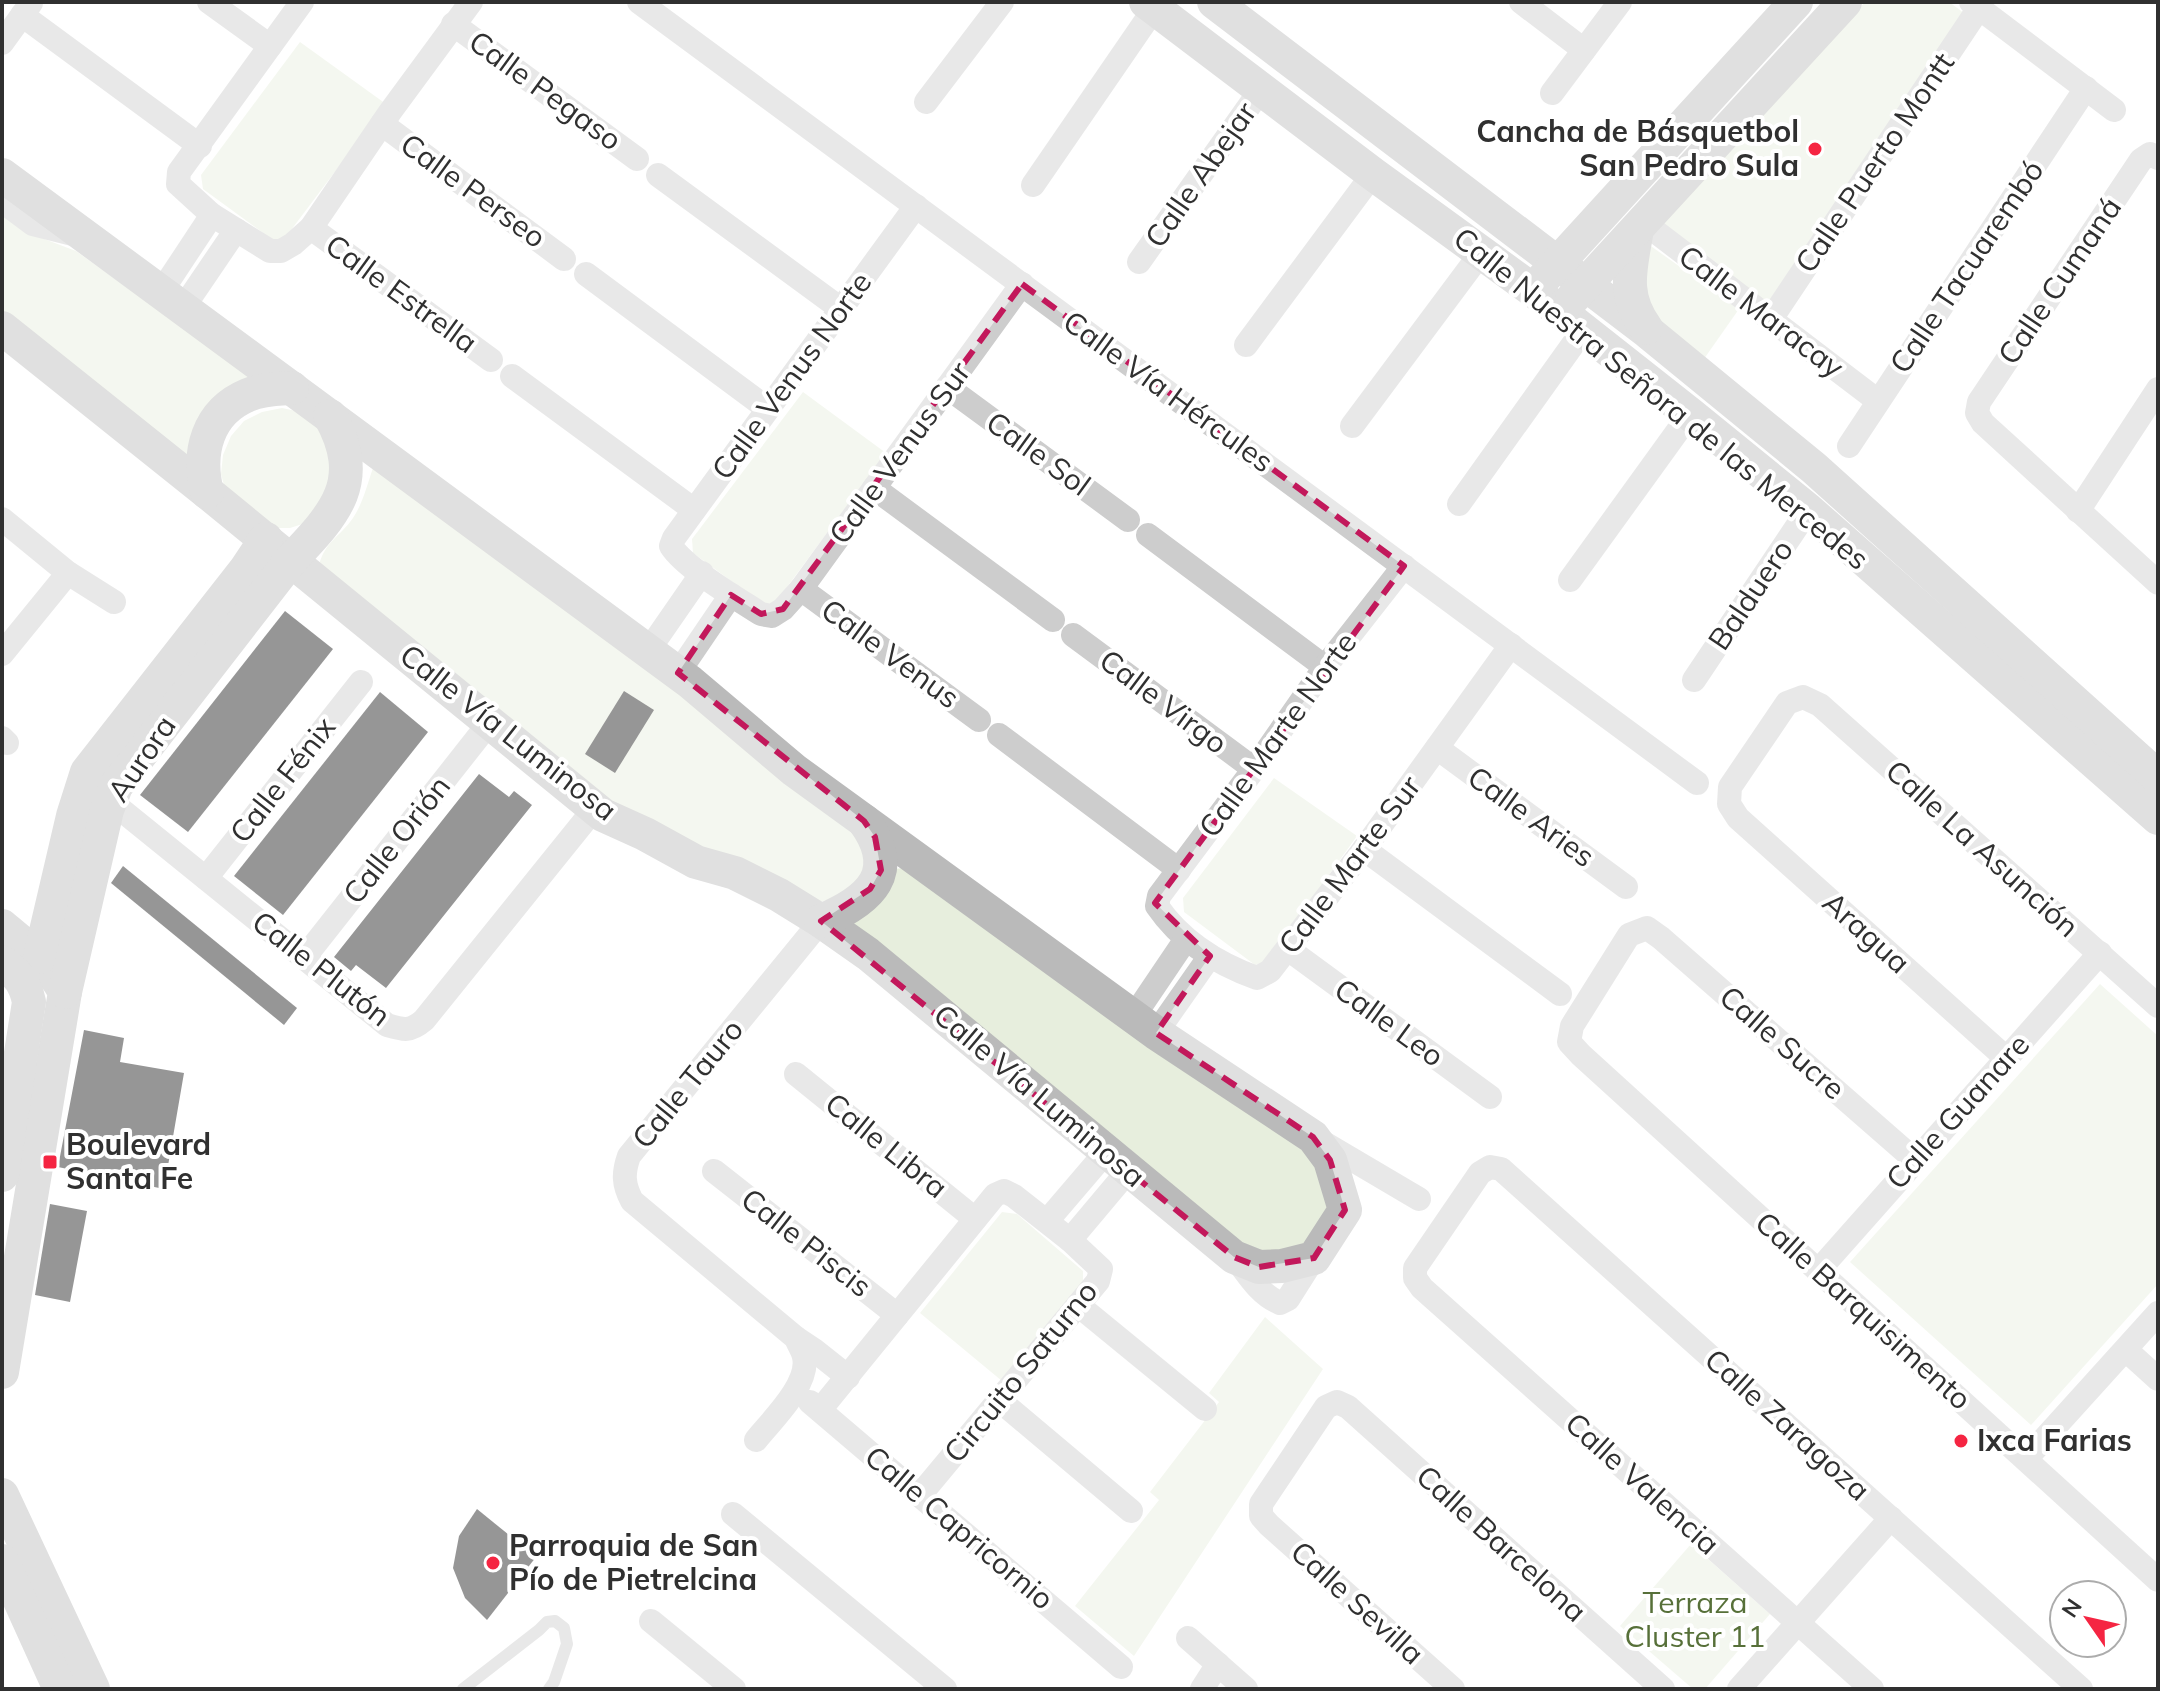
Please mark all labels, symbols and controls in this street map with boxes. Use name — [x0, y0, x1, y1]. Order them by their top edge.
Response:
street label: Calle Pegaso — [462, 22, 629, 158]
street label: Calle Puerto Montt — [1786, 45, 1962, 280]
street label: Calle Abejar — [1136, 94, 1264, 254]
place label: Cancha de Básquetbol San Pedro Sula — [1476, 112, 1799, 184]
street label: Calle Perseo — [393, 125, 554, 256]
marker: Cancha de Básquetbol San Pedro Sula — [1806, 140, 1824, 158]
street label: Calle Tacuarembó — [1881, 153, 2052, 380]
street label: Calle Cumaná — [1989, 189, 2129, 371]
street label: Calle Nuestra Señora de las Mercedes — [1446, 219, 1877, 578]
street label: Calle Estrella — [318, 225, 485, 361]
street label: Calle Maracay — [1671, 237, 1852, 386]
street label: Calle Venus Norte — [703, 264, 879, 487]
street label: Calle Vía Hércules — [1056, 302, 1281, 480]
street label: Calle Venus Sur — [820, 354, 978, 551]
street label: Calle Sol — [979, 403, 1098, 504]
street label: Balduero — [1699, 532, 1801, 657]
street label: Calle Venus — [814, 590, 967, 716]
street label: Calle Marte Norte — [1190, 624, 1364, 844]
street label: Calle Vía Luminosa — [393, 636, 625, 829]
street label: Calle Virgo — [1092, 641, 1235, 762]
street label: Aurora — [99, 708, 184, 809]
street label: Calle Fénix — [221, 709, 343, 850]
street label: Calle La Asunción — [1878, 752, 2087, 945]
street label: Calle Aries — [1461, 757, 1603, 875]
street label: Calle Orión — [334, 768, 458, 911]
street label: Calle Marte Sur — [1270, 768, 1429, 961]
street label: Aragua — [1815, 883, 1918, 981]
street label: Calle Plutón — [245, 902, 399, 1034]
street label: Calle Leo — [1327, 970, 1452, 1075]
street label: Calle Sucre — [1712, 977, 1853, 1107]
street label: Calle Vía Luminosa — [926, 996, 1153, 1195]
street label: Calle Tauro — [624, 1011, 751, 1156]
street label: Calle Guanare — [1877, 1026, 2037, 1197]
street label: Calle Libra — [818, 1084, 956, 1206]
place label: Boulevard Santa Fe — [66, 1125, 211, 1197]
marker: Boulevard Santa Fe — [41, 1153, 59, 1171]
street label: Calle Piscis — [734, 1180, 879, 1305]
street label: Calle Barquisimento — [1748, 1203, 1980, 1417]
street label: Circuito Saturno — [935, 1273, 1105, 1470]
street label: Calle Zaragoza — [1697, 1340, 1878, 1508]
street label: Calle Valencia — [1558, 1404, 1728, 1563]
place label: Ixca Farias — [1977, 1421, 2132, 1459]
marker: Ixca Farias — [1952, 1432, 1970, 1450]
street label: Calle Capricornio — [857, 1437, 1062, 1617]
street label: Calle Barcelona — [1409, 1457, 1595, 1630]
place label: Parroquia de San Pío de Pietrelcina — [509, 1526, 758, 1598]
street label: Calle Sevilla — [1283, 1532, 1432, 1672]
marker: Parroquia de San Pío de Pietrelcina — [484, 1554, 502, 1572]
north arrow — [2048, 1579, 2128, 1659]
park label: Terraza Cluster 11 — [1624, 1583, 1766, 1655]
text: N — [2055, 1593, 2088, 1623]

